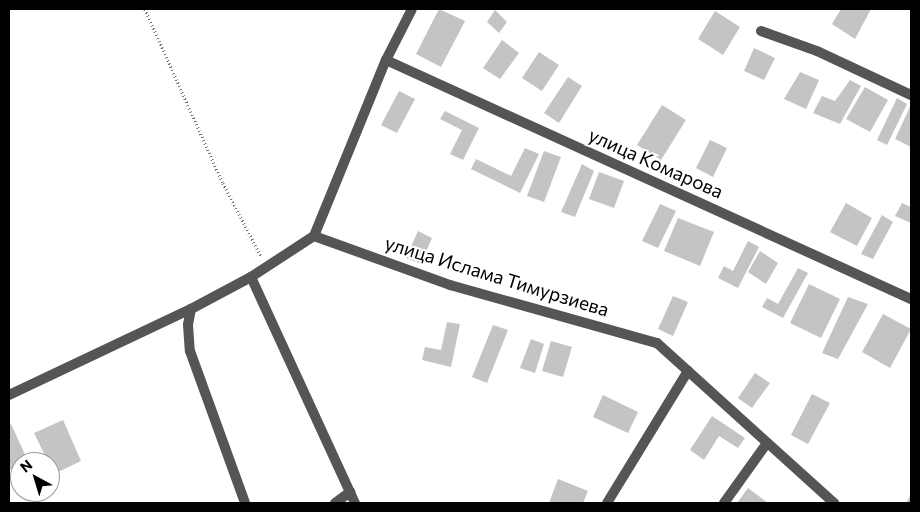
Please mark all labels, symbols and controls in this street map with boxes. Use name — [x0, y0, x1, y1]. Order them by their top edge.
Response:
street label: улица Комарова — [585, 123, 727, 203]
street label: улица Ислама Тимурзиева — [382, 231, 612, 321]
north arrow — [10, 452, 60, 502]
text: N — [16, 456, 35, 476]

